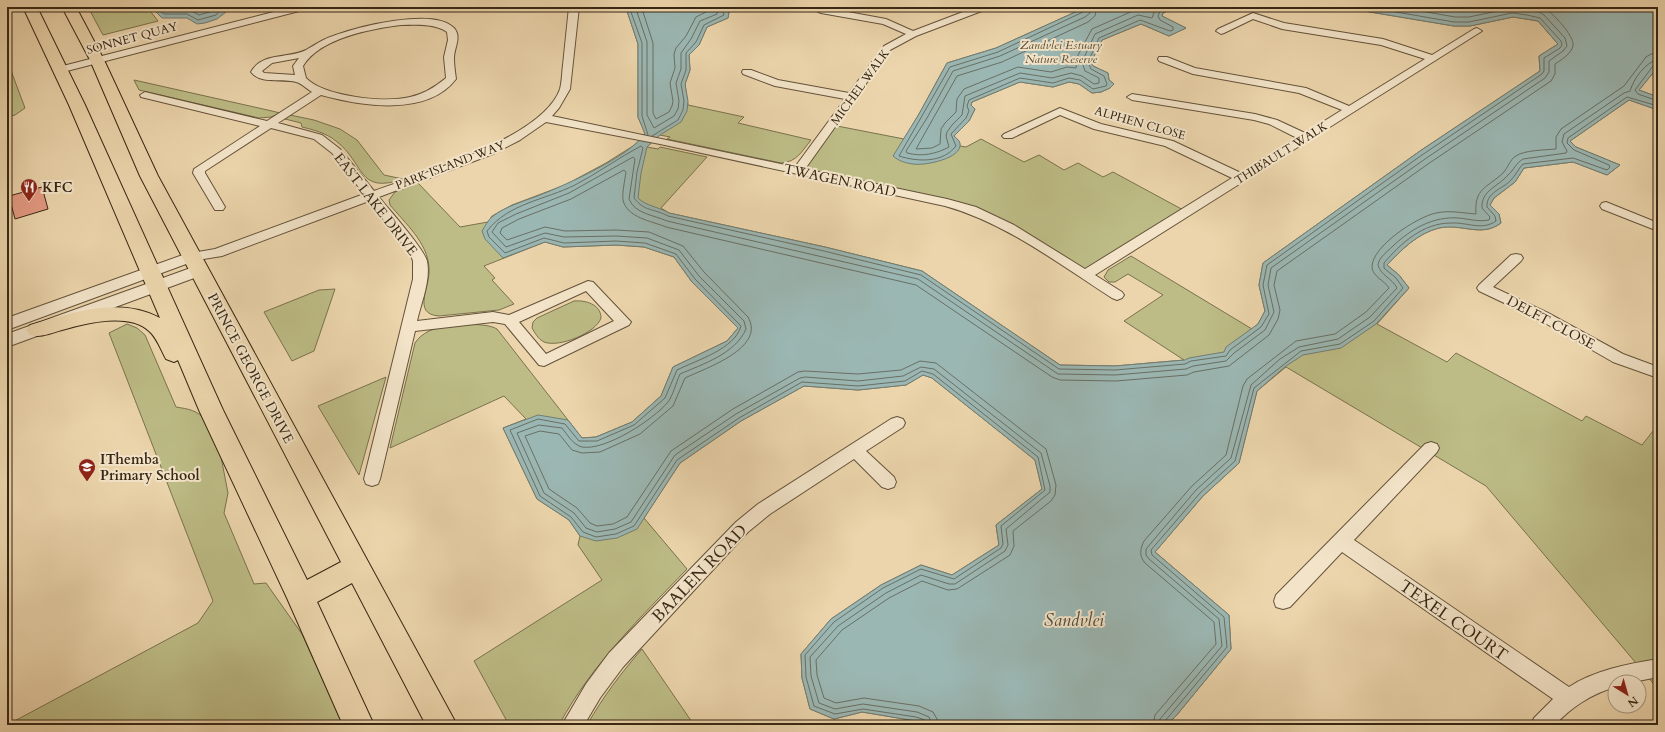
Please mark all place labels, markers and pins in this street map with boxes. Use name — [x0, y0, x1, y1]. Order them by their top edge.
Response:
restaurant icon: KFC — [19, 177, 39, 202]
place label: KFC — [42, 178, 73, 197]
place label: IThemba Primary School — [100, 450, 200, 485]
school or university icon: IThemba Primary School — [77, 457, 97, 482]

